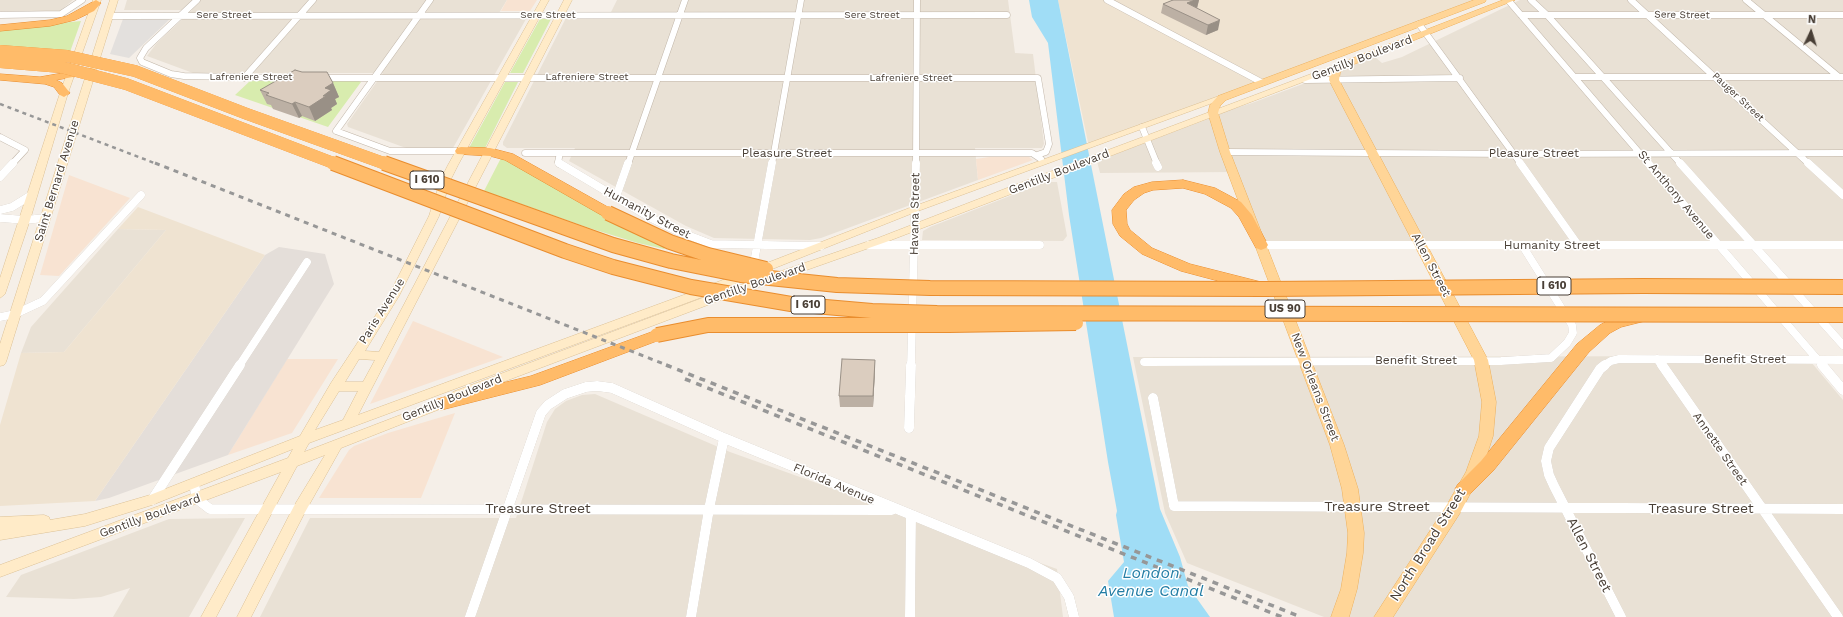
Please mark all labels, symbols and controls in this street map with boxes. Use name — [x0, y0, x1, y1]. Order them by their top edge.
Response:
street label: Sere Street — [196, 9, 252, 21]
street label: Sere Street — [520, 9, 576, 21]
street label: Sere Street — [844, 9, 900, 21]
street label: Sere Street — [1654, 9, 1710, 21]
north arrow — [1791, 12, 1831, 52]
text: N — [1807, 13, 1816, 26]
street label: Gentilly Boulevard — [1310, 32, 1414, 84]
street label: Pauger Street — [1710, 70, 1766, 124]
street label: Lafreniere Street — [209, 71, 293, 83]
street label: Lafreniere Street — [545, 71, 629, 83]
street label: Lafreniere Street — [869, 72, 953, 84]
street label: Saint Bernard Avenue — [32, 118, 82, 244]
street label: Pleasure Street — [742, 146, 832, 160]
street label: Gentilly Boulevard — [1007, 146, 1111, 198]
street label: Pleasure Street — [1489, 146, 1579, 160]
street label: St Anthony Avenue — [1635, 148, 1717, 242]
road number: I 610 — [410, 171, 444, 189]
street label: Havana Street — [907, 173, 923, 255]
street label: Humanity Street — [601, 184, 693, 242]
street label: Allen Street — [1408, 231, 1454, 299]
street label: Humanity Street — [1504, 238, 1600, 252]
street label: Gentilly Boulevard — [702, 260, 808, 308]
street label: Paris Avenue — [356, 275, 408, 347]
road number: I 610 — [1537, 277, 1571, 295]
road number: I 610 — [791, 296, 825, 314]
road number: US 90 — [1265, 300, 1305, 318]
street label: New Orleans Street — [1288, 331, 1342, 443]
street label: Benefit Street — [1704, 352, 1786, 366]
street label: Benefit Street — [1375, 353, 1457, 367]
street label: Gentilly Boulevard — [400, 371, 504, 425]
street label: Annette Street — [1689, 410, 1751, 488]
street label: Florida Avenue — [791, 460, 877, 508]
street label: North Broad Street — [1386, 486, 1470, 604]
street label: Gentilly Boulevard — [98, 491, 202, 541]
street label: Treasure Street — [1324, 499, 1430, 515]
street label: Treasure Street — [485, 501, 591, 517]
street label: Treasure Street — [1648, 501, 1754, 517]
street label: Allen Street — [1563, 515, 1615, 595]
water label: London Avenue Canal — [1098, 563, 1204, 601]

